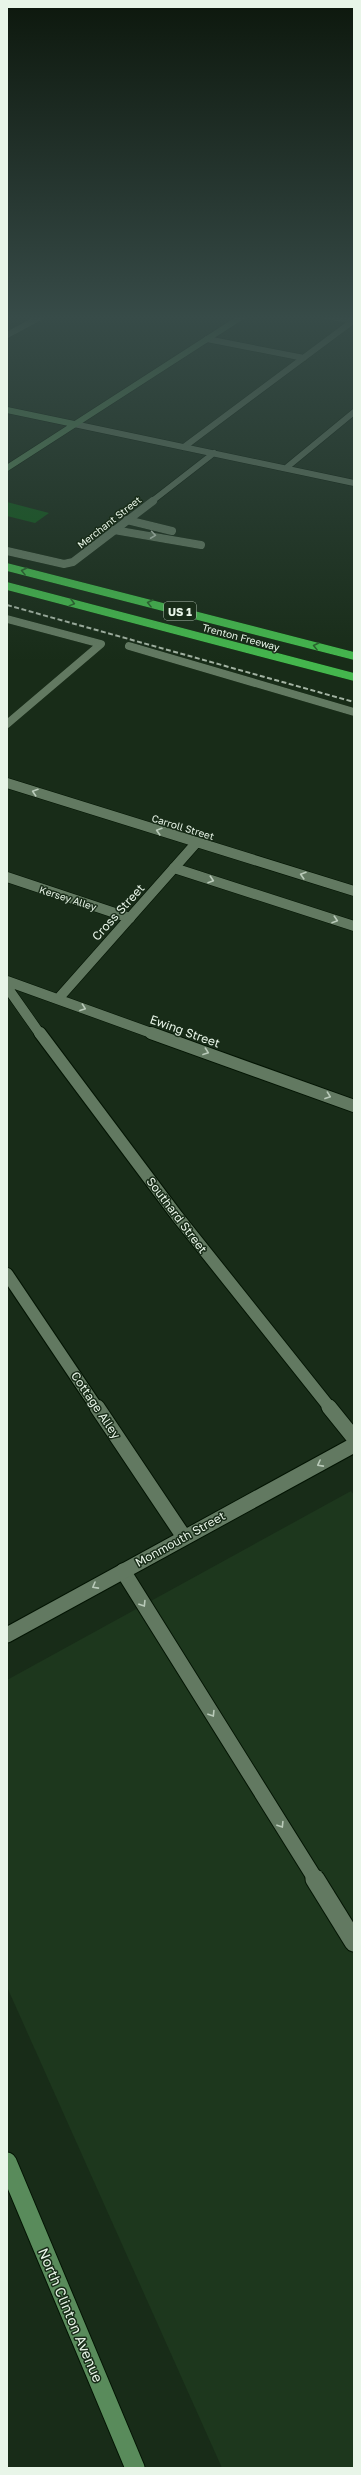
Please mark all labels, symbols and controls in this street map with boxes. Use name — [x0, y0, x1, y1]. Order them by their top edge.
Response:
street label: Merchant Street — [75, 493, 143, 551]
one-way arrow — [150, 531, 156, 540]
one-way arrow — [21, 567, 28, 576]
one-way arrow — [68, 598, 75, 607]
one-way arrow — [146, 600, 153, 608]
road number: US 1 — [164, 602, 196, 620]
street label: Trenton Freeway — [201, 621, 281, 653]
one-way arrow — [313, 642, 320, 651]
one-way arrow — [32, 788, 39, 797]
street label: Carroll Street — [150, 812, 216, 842]
one-way arrow — [156, 827, 163, 836]
one-way arrow — [299, 871, 306, 880]
one-way arrow — [208, 875, 215, 884]
street label: Cross Street — [89, 880, 148, 943]
street label: Kersey Alley — [38, 883, 98, 913]
one-way arrow — [331, 915, 338, 924]
one-way arrow — [80, 1003, 87, 1011]
street label: Ewing Street — [148, 1011, 222, 1051]
one-way arrow — [202, 1047, 209, 1056]
one-way arrow — [324, 1092, 331, 1100]
street label: Southard Street — [143, 1174, 211, 1256]
street label: Cottage Alley — [68, 1369, 124, 1442]
one-way arrow — [317, 1459, 324, 1466]
street label: Monmouth Street — [132, 1508, 228, 1570]
one-way arrow — [92, 1582, 99, 1589]
one-way arrow — [138, 1600, 146, 1607]
one-way arrow — [207, 1710, 215, 1717]
one-way arrow — [276, 1821, 283, 1828]
street label: North Clinton Avenue — [35, 2245, 107, 2385]

